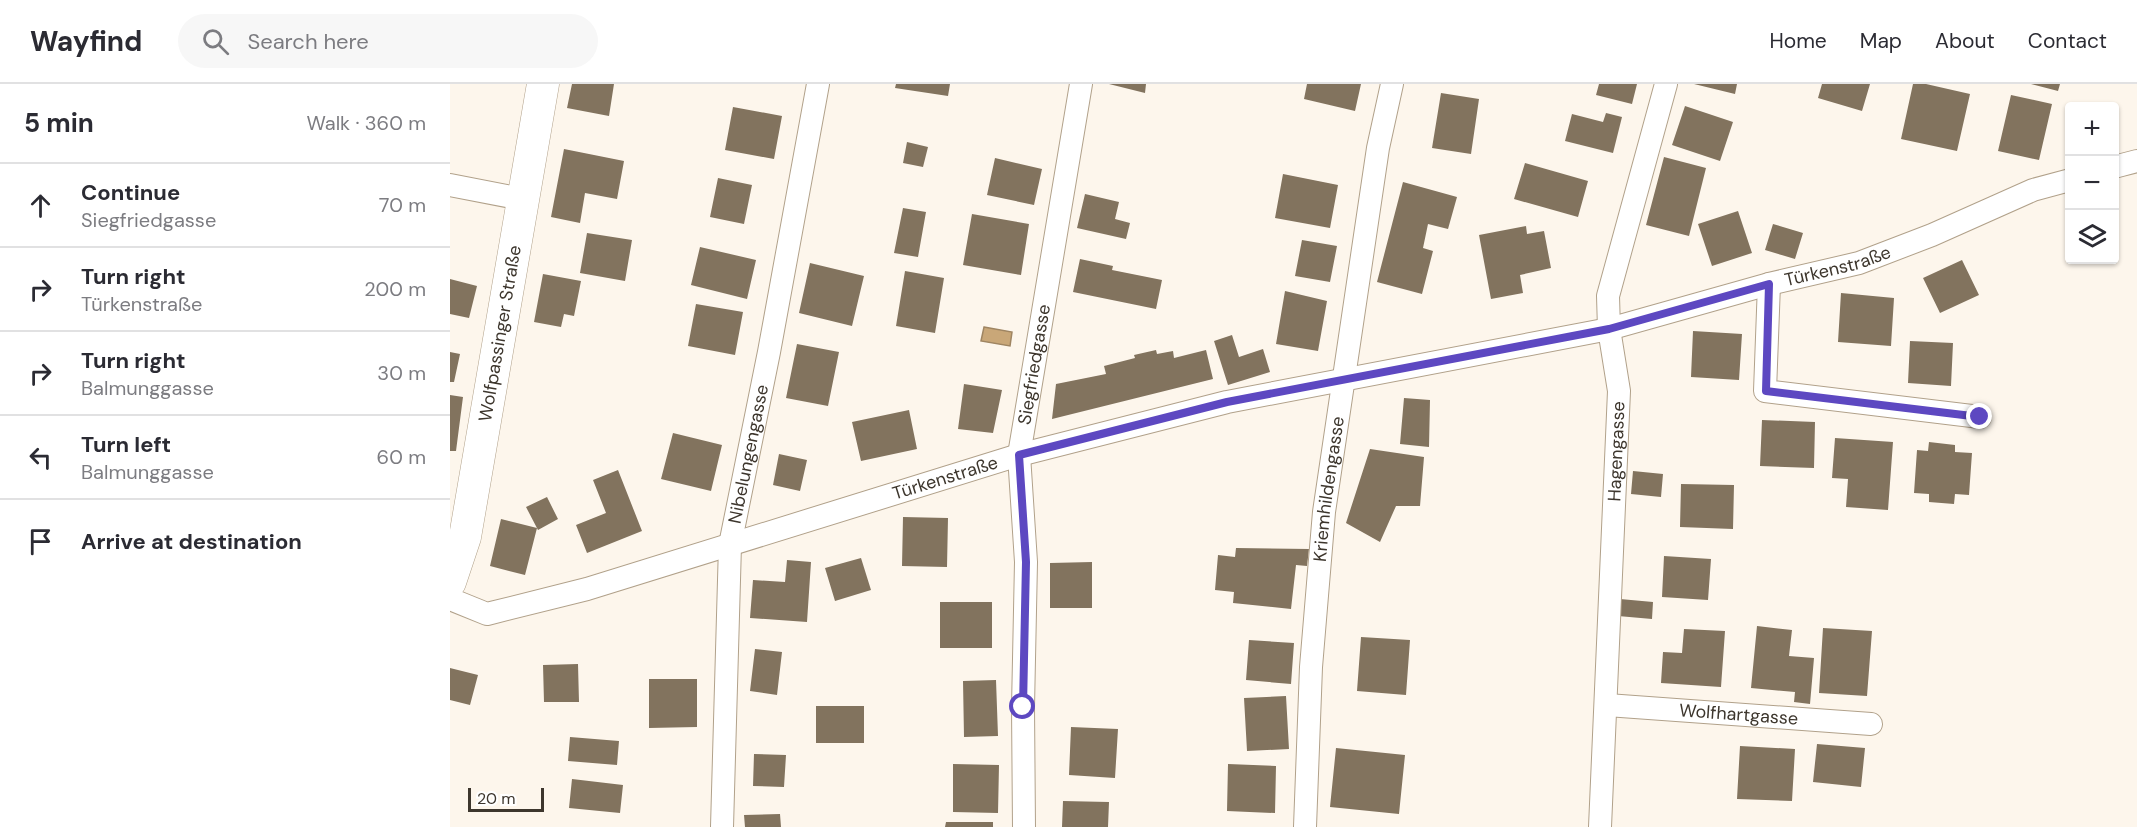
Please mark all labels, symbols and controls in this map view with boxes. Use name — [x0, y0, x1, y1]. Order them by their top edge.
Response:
search box — [178, 14, 598, 68]
text: Wayfind — [30, 23, 142, 60]
icon: search — [199, 25, 232, 58]
text: Search here — [247, 27, 369, 56]
text: Home — [1769, 27, 1827, 55]
text: Map — [1860, 27, 1902, 55]
text: About — [1935, 27, 1995, 55]
text: Contact — [2028, 27, 2107, 55]
map controls — [2065, 102, 2119, 264]
button: + — [2065, 102, 2119, 156]
text: 5 min — [24, 106, 94, 140]
text: Walk · 360 m — [306, 110, 426, 136]
button: − — [2065, 156, 2119, 210]
text: Continue — [81, 178, 180, 207]
icon: ahead — [24, 189, 57, 222]
text: 70 m — [379, 192, 426, 218]
text: Siegfriedgasse — [81, 207, 216, 233]
button: layers — [2065, 210, 2119, 264]
street label: Türkenstraße — [1782, 240, 1894, 292]
street label: Wolfpassinger Straße — [473, 243, 527, 423]
text: Turn right — [81, 262, 186, 291]
icon: right — [24, 273, 57, 306]
text: 200 m — [364, 276, 426, 302]
text: Türkenstraße — [81, 291, 202, 317]
street label: Siegfriedgasse — [1012, 302, 1056, 427]
text: Turn right — [81, 346, 186, 375]
icon: right — [24, 357, 57, 390]
text: 30 m — [377, 360, 426, 386]
text: Balmunggasse — [81, 375, 214, 401]
street label: Nibelungengasse — [723, 382, 774, 526]
street label: Hagengasse — [1602, 401, 1631, 502]
route end — [1966, 403, 1992, 429]
street label: Kriemhildengasse — [1308, 415, 1350, 563]
text: Turn left — [81, 430, 171, 459]
icon: left — [24, 441, 57, 474]
text: 60 m — [377, 444, 426, 470]
street label: Türkenstraße — [889, 450, 1001, 506]
text: Balmunggasse — [81, 459, 214, 485]
icon: arrive — [24, 525, 57, 558]
text: Arrive at destination — [81, 527, 302, 556]
route start — [1009, 693, 1035, 719]
street label: Wolfhartgasse — [1678, 698, 1799, 731]
scale bar — [468, 785, 544, 812]
text: 20 m — [477, 788, 516, 809]

